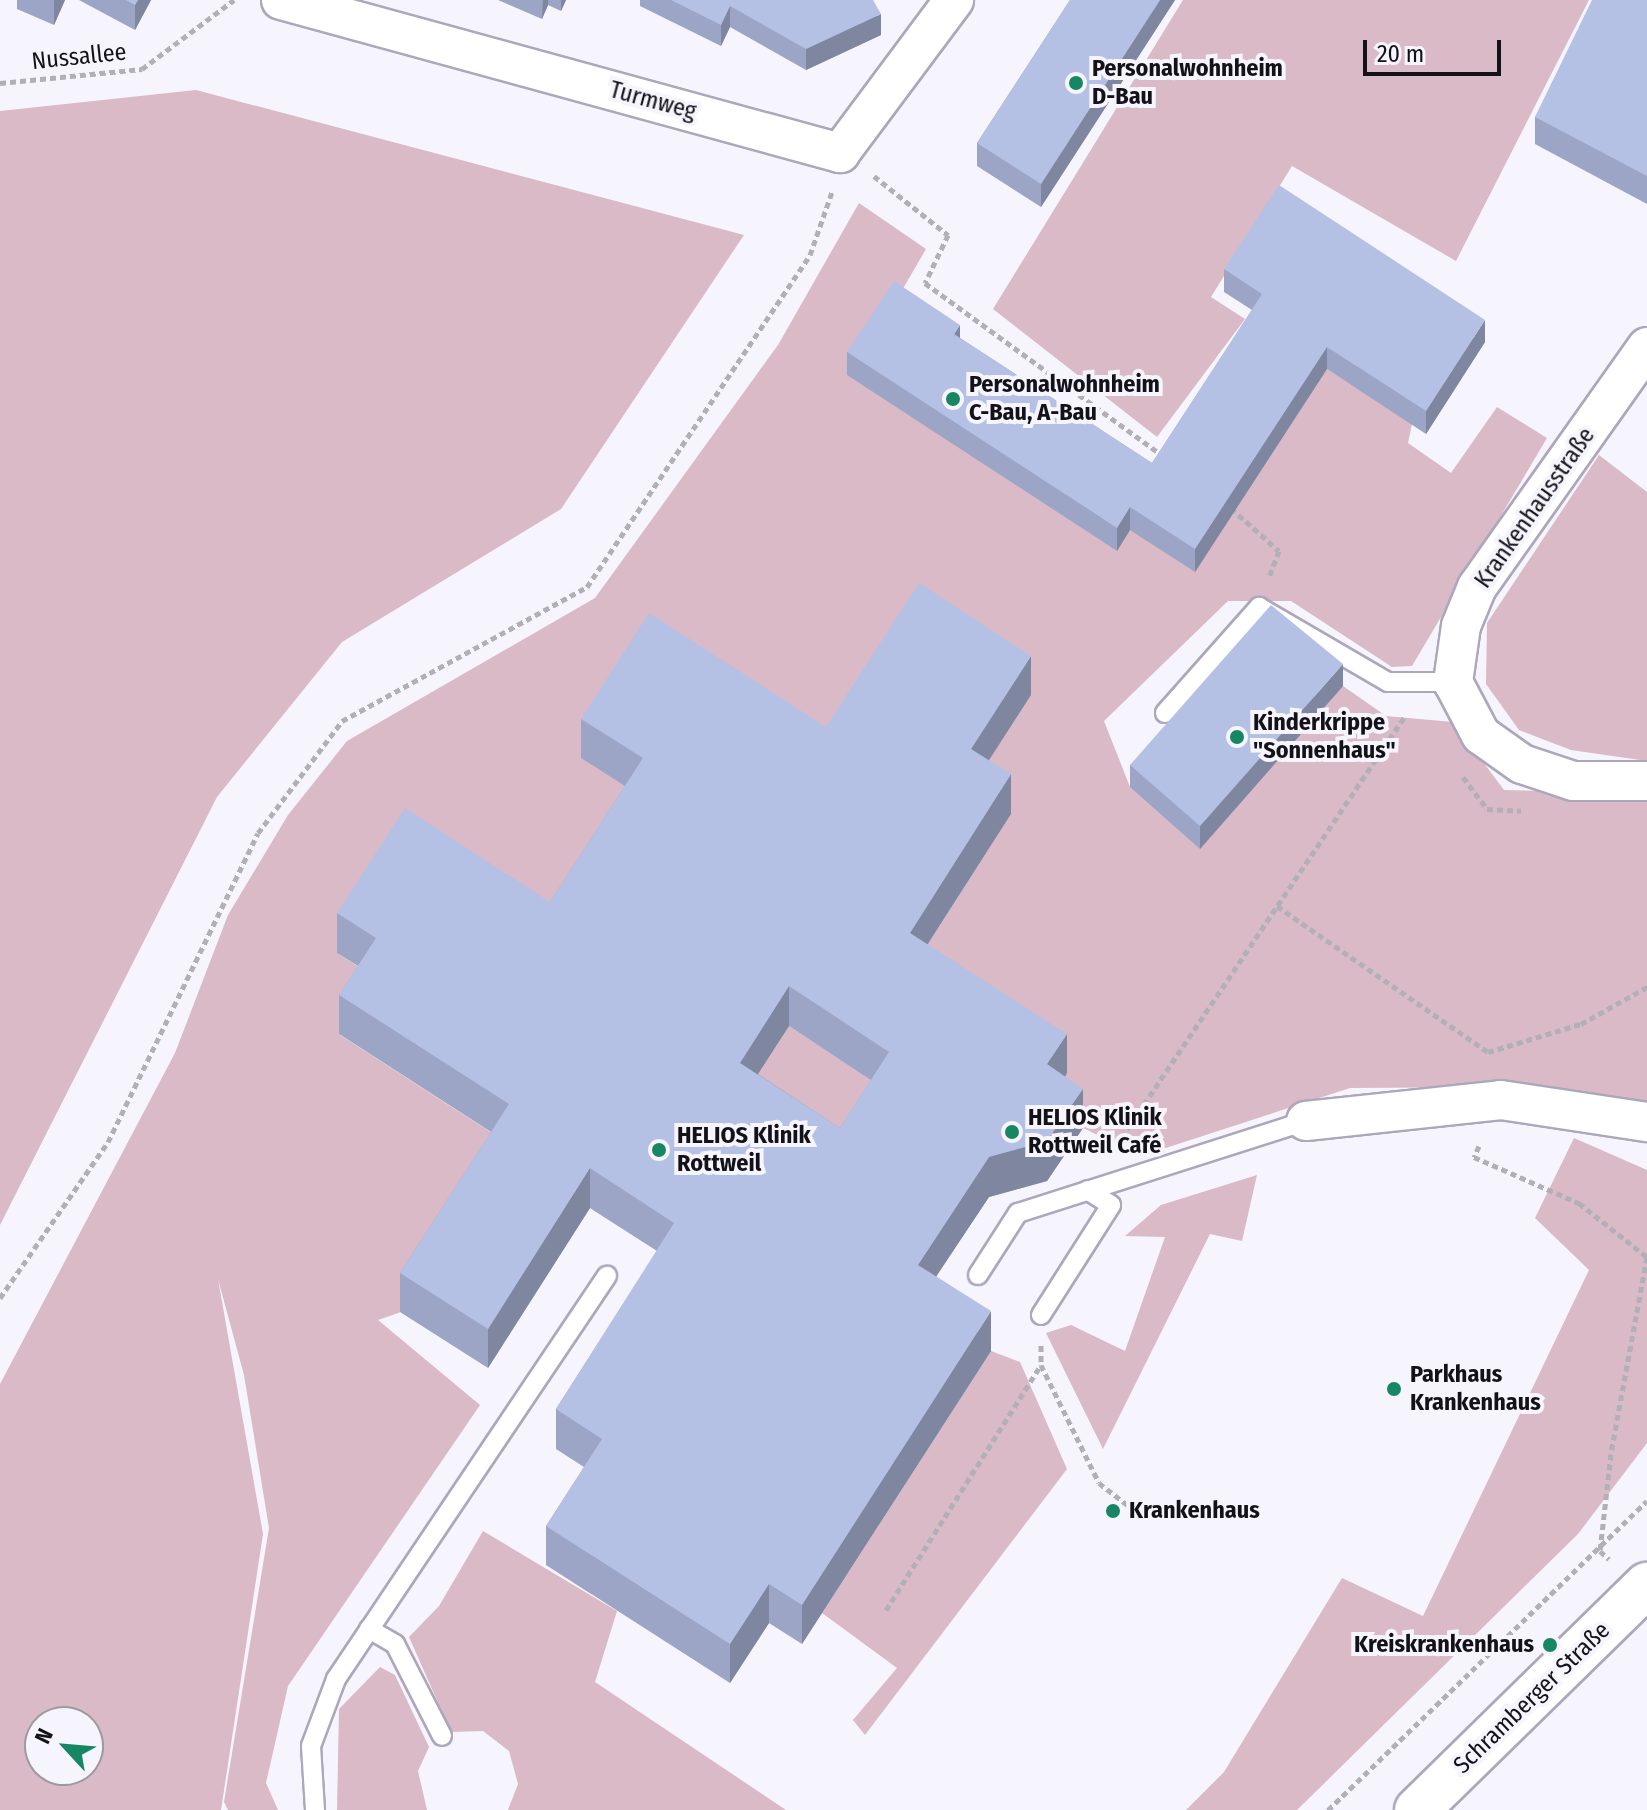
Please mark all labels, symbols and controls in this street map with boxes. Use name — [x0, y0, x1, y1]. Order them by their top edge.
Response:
scale bar — [1367, 24, 1505, 74]
street label: Nussallee — [30, 38, 128, 76]
text: 20 m — [1377, 40, 1424, 68]
place label: Personalwohnheim D-Bau — [1092, 55, 1283, 111]
marker: Personalwohnheim D-Bau — [1067, 74, 1085, 92]
street label: Turmweg — [607, 76, 699, 126]
place label: Personalwohnheim C-Bau, A-Bau — [969, 371, 1160, 427]
marker: Personalwohnheim C-Bau, A-Bau — [944, 390, 962, 408]
street label: Krankenhausstraße — [1469, 422, 1601, 594]
place label: Kinderkrippe "Sonnenhaus" — [1253, 709, 1396, 765]
marker: Kinderkrippe "Sonnenhaus" — [1228, 728, 1246, 746]
place label: HELIOS Klinik Rottweil Café — [1028, 1104, 1162, 1160]
place label: HELIOS Klinik Rottweil — [677, 1122, 811, 1178]
marker: HELIOS Klinik Rottweil Café — [1003, 1123, 1021, 1141]
marker: HELIOS Klinik Rottweil — [648, 1139, 670, 1161]
place label: Parkhaus Krankenhaus — [1410, 1361, 1541, 1417]
marker: Parkhaus Krankenhaus — [1385, 1380, 1403, 1398]
place label: Krankenhaus — [1129, 1497, 1260, 1525]
marker: Krankenhaus — [1104, 1502, 1122, 1520]
street label: Schramberger Straße — [1448, 1616, 1616, 1780]
place label: Kreiskrankenhaus — [1354, 1631, 1534, 1659]
marker: Kreiskrankenhaus — [1541, 1636, 1559, 1654]
north arrow — [24, 1706, 104, 1786]
text: N — [29, 1724, 59, 1748]

